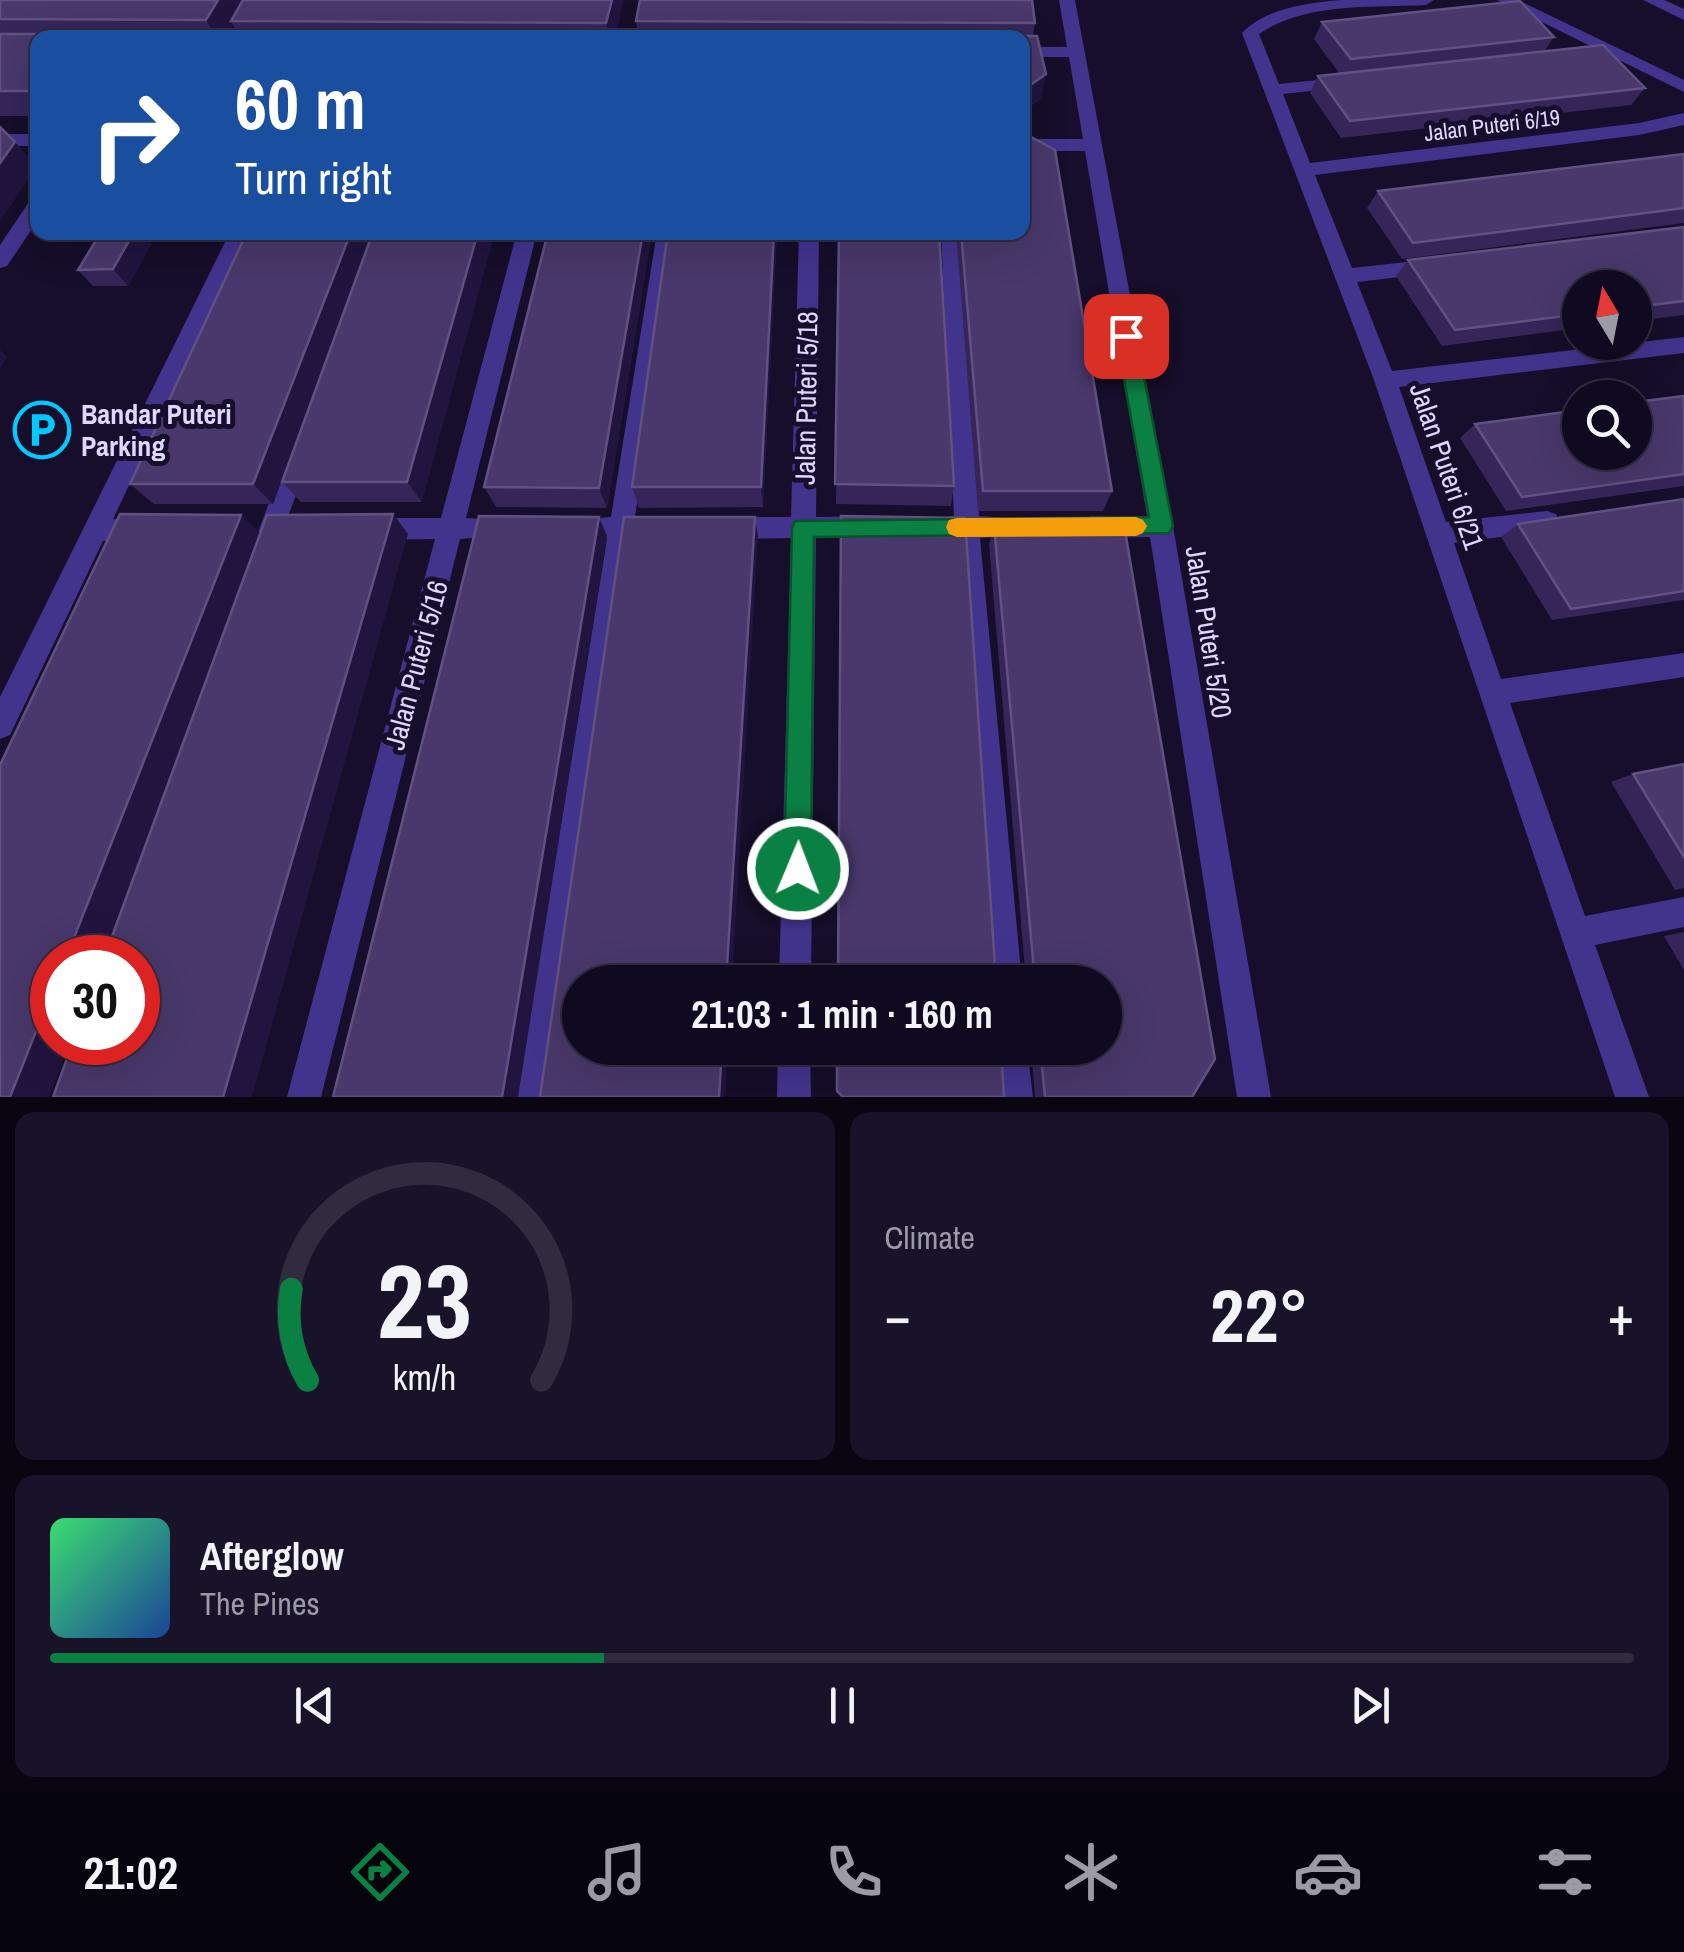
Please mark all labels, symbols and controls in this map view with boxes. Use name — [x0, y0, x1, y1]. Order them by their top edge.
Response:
text: 60 m — [235, 57, 366, 151]
icon: right — [70, 70, 200, 200]
street label: Jalan Puteri 6/19 — [1422, 102, 1562, 148]
text: Turn right — [235, 147, 392, 208]
north arrow — [1562, 270, 1652, 360]
map controls — [1562, 270, 1652, 470]
pin — [1084, 294, 1169, 379]
icon: arrive — [1099, 309, 1154, 364]
street label: Jalan Puteri 5/18 — [785, 311, 827, 485]
street label: Jalan Puteri 6/21 — [1401, 378, 1493, 554]
button: search — [1562, 380, 1652, 470]
place label: Bandar Puteri Parking — [81, 395, 232, 465]
parking icon: Bandar Puteri Parking — [12, 400, 72, 460]
street label: Jalan Puteri 5/20 — [1177, 543, 1241, 721]
street label: Jalan Puteri 5/16 — [375, 576, 457, 754]
position arrow — [746, 817, 850, 921]
speed limit sign: 30 — [30, 935, 160, 1065]
text: 21:03 · 1 min · 160 m — [691, 989, 993, 1040]
text: Climate — [885, 1216, 975, 1259]
text: 23 — [377, 1230, 472, 1370]
text: 22° — [1210, 1264, 1308, 1365]
text: − — [885, 1278, 911, 1352]
text: + — [1608, 1278, 1634, 1352]
text: km/h — [393, 1353, 457, 1401]
text: Afterglow — [200, 1531, 344, 1582]
text: The Pines — [200, 1582, 320, 1625]
icon: previous — [287, 1678, 342, 1733]
icon: pause — [815, 1678, 870, 1733]
icon: next — [1343, 1678, 1398, 1733]
icon: directions — [345, 1837, 415, 1907]
icon: music — [582, 1837, 652, 1907]
icon: phone — [819, 1837, 889, 1907]
icon: climate — [1056, 1837, 1126, 1907]
icon: car — [1293, 1837, 1363, 1907]
icon: filters — [1530, 1837, 1600, 1907]
text: 21:02 — [84, 1842, 178, 1903]

